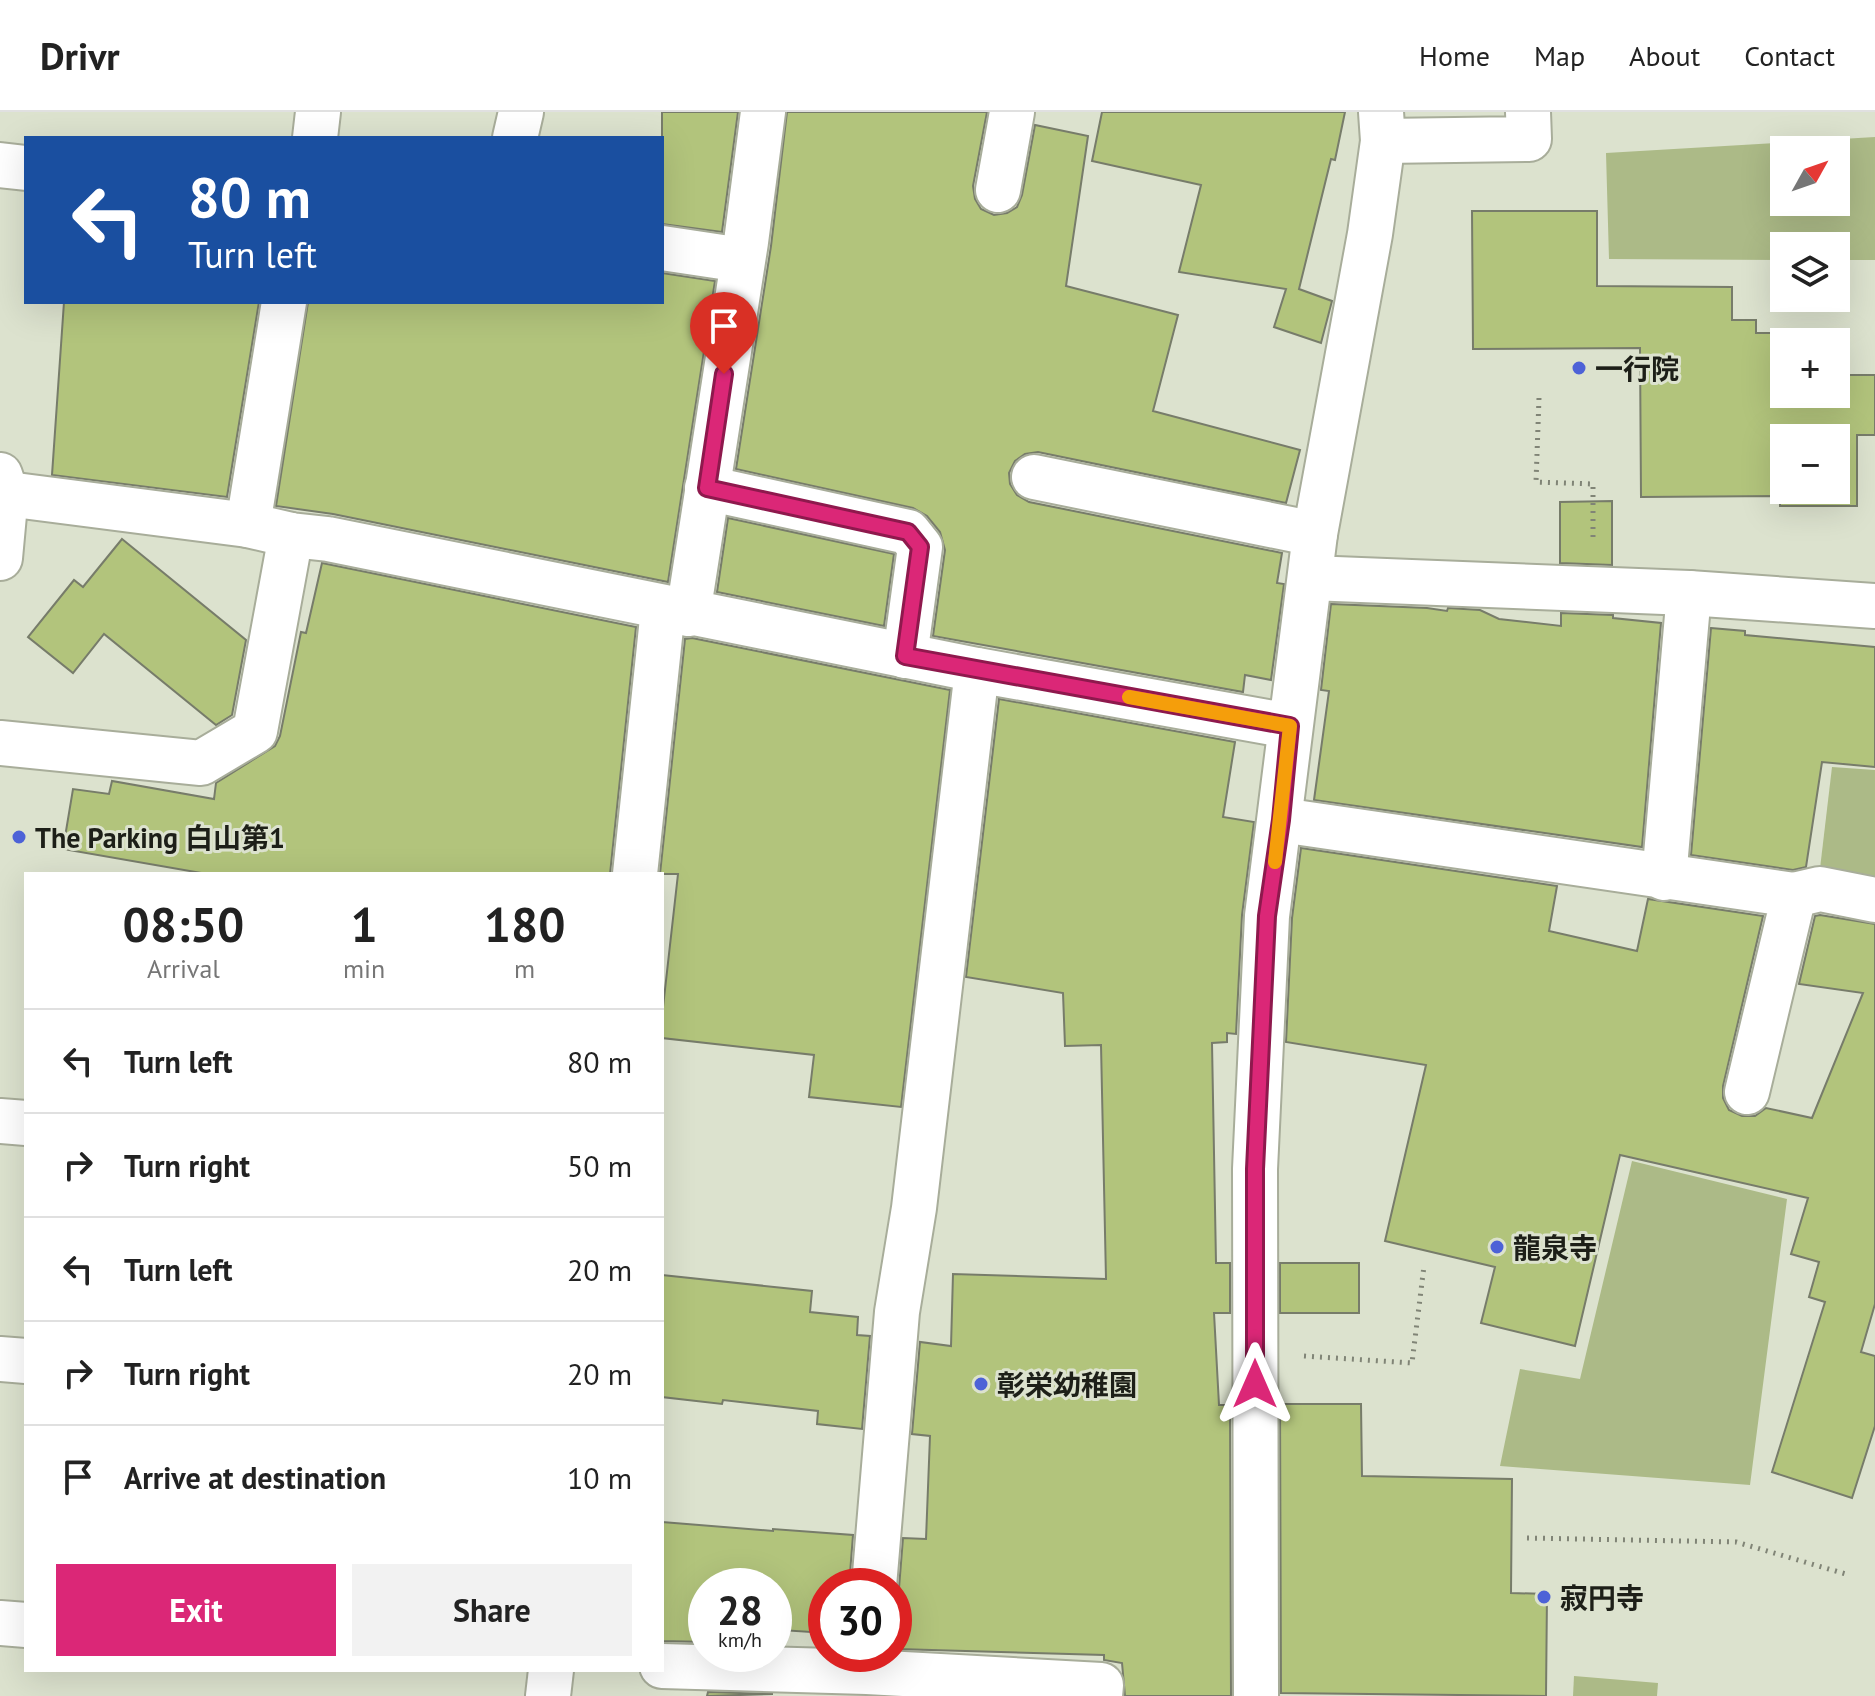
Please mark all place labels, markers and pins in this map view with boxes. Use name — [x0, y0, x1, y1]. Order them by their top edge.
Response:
pin — [690, 292, 758, 374]
place label: 一行院 — [1595, 350, 1679, 387]
marker: 一行院 — [1570, 359, 1588, 377]
place label: The Parking 白山第1 — [35, 819, 285, 856]
marker: The Parking 白山第1 — [10, 828, 28, 846]
place label: 龍泉寺 — [1513, 1229, 1597, 1266]
marker: 龍泉寺 — [1488, 1238, 1506, 1256]
place label: 彰栄幼稚園 — [997, 1366, 1137, 1403]
marker: 彰栄幼稚園 — [972, 1375, 990, 1393]
place label: 寂円寺 — [1560, 1579, 1644, 1616]
marker: 寂円寺 — [1535, 1588, 1553, 1606]

